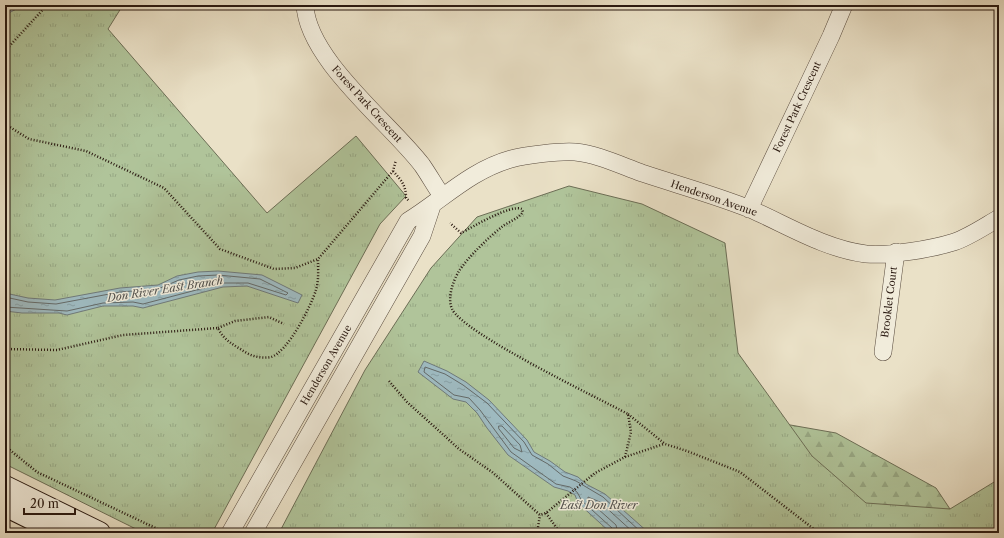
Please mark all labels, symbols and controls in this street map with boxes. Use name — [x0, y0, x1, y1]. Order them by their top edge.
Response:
street label: Forest Park Crescent — [770, 59, 824, 155]
street label: Forest Park Crescent — [329, 63, 405, 145]
street label: Henderson Avenue — [669, 177, 759, 219]
street label: Brooklet Court — [878, 265, 900, 338]
water label: Don River East Branch — [105, 273, 224, 305]
street label: Henderson Avenue — [298, 322, 354, 408]
scale bar — [24, 490, 75, 516]
text: 20 m — [30, 496, 59, 511]
water label: East Don River — [559, 498, 639, 512]

